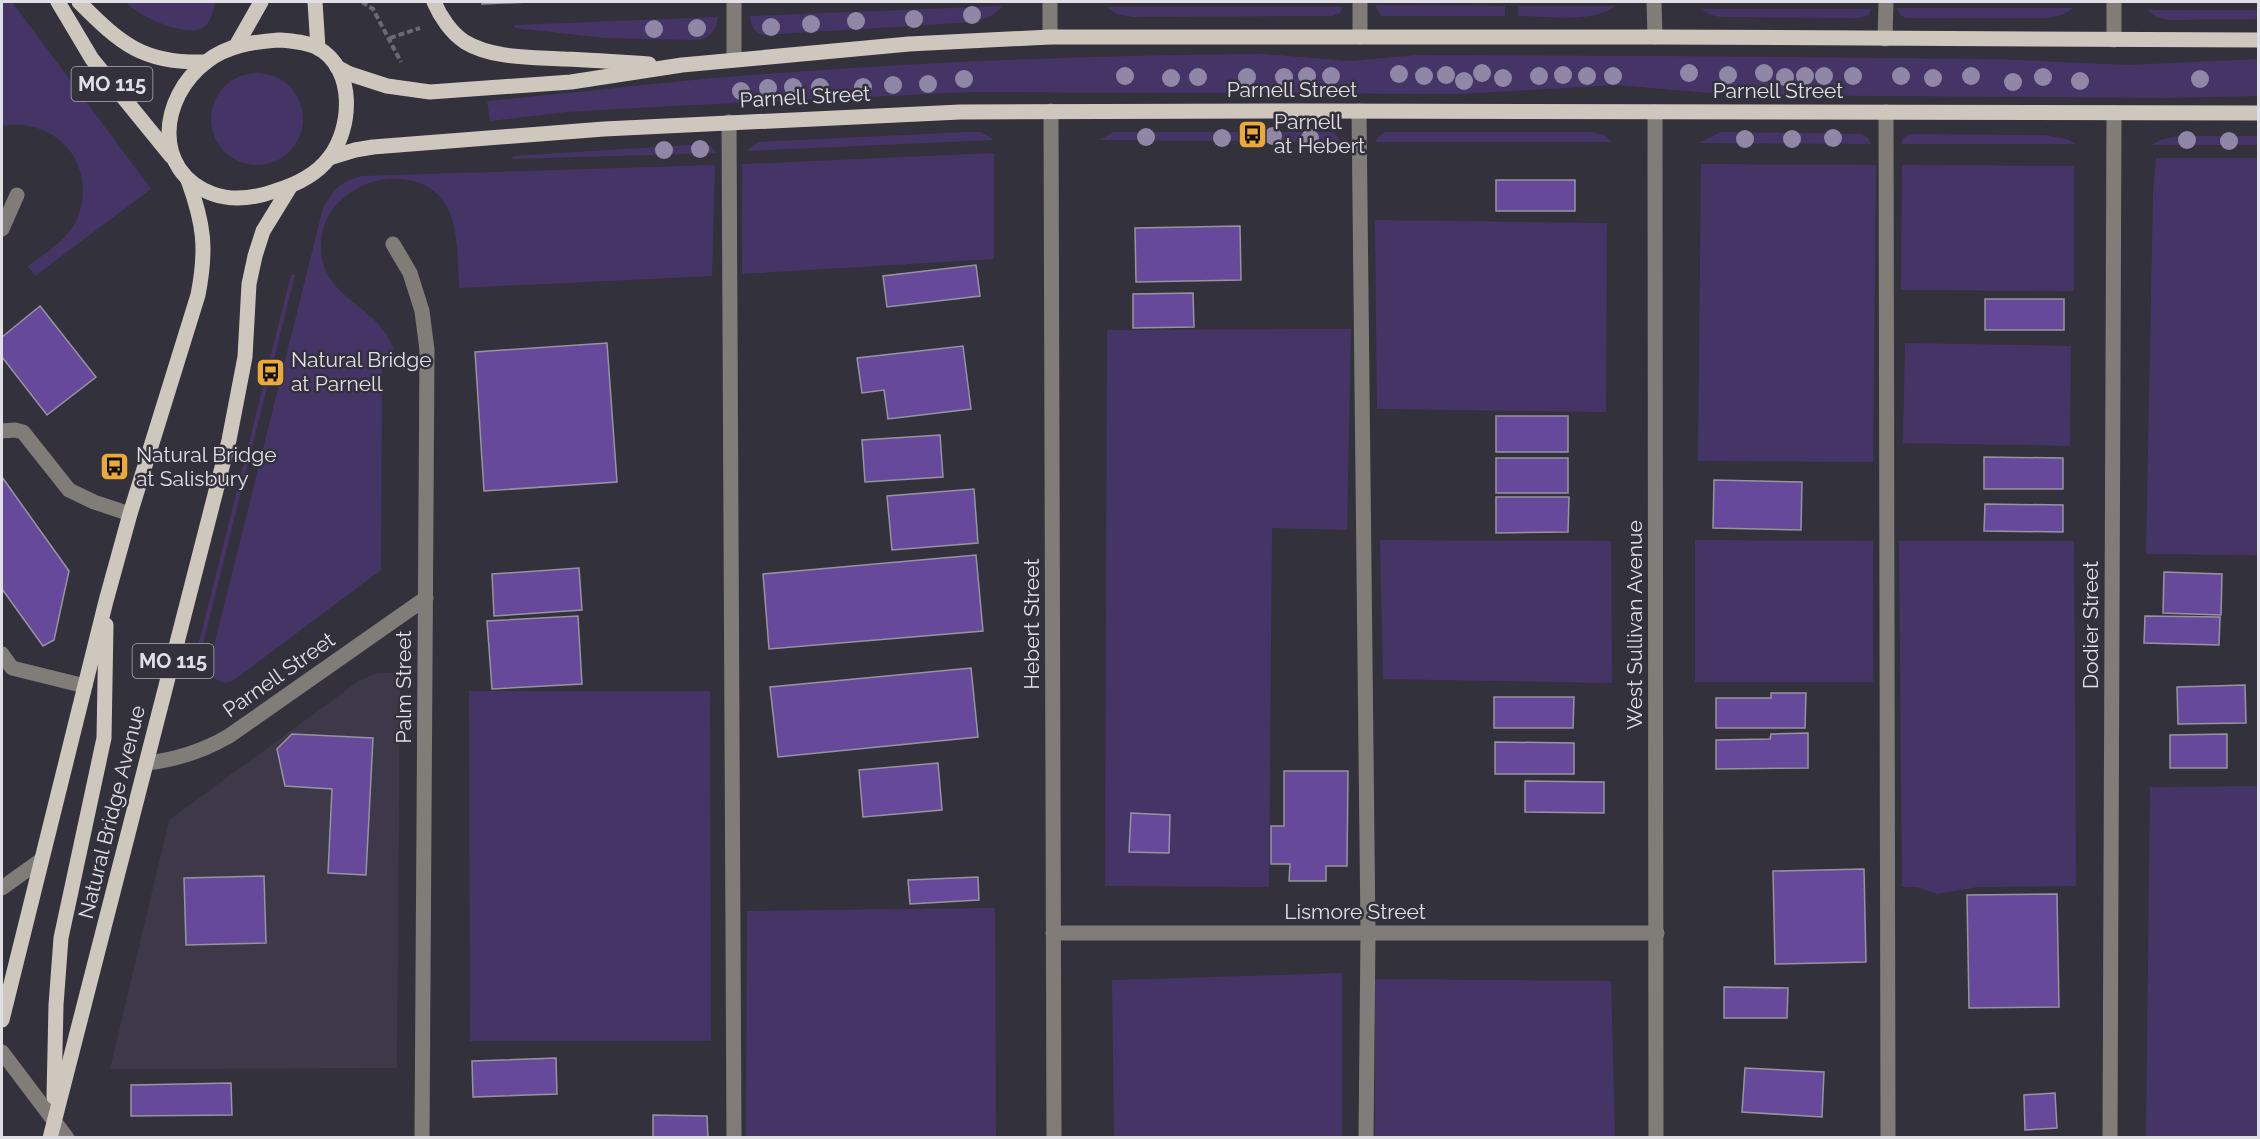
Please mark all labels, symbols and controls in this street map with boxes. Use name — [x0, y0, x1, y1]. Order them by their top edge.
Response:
road number: MO 115 — [72, 67, 152, 101]
street label: Parnell Street — [1227, 77, 1357, 102]
street label: Parnell Street — [1713, 78, 1843, 103]
street label: Parnell Street — [739, 81, 871, 112]
place label: Parnell at Hebert — [1274, 109, 1365, 158]
bus stop icon: Parnell at Hebert — [1237, 118, 1269, 150]
place label: Natural Bridge at Parnell — [291, 347, 431, 396]
bus stop icon: Natural Bridge at Parnell — [254, 356, 286, 388]
place label: Natural Bridge at Salisbury — [136, 442, 276, 491]
bus stop icon: Natural Bridge at Salisbury — [99, 451, 131, 483]
street label: West Sullivan Avenue — [1622, 520, 1647, 730]
street label: Hebert Street — [1019, 559, 1044, 689]
street label: Dodier Street — [2078, 561, 2103, 689]
street label: Parnell Street — [218, 627, 339, 722]
street label: Palm Street — [391, 631, 416, 743]
road number: MO 115 — [132, 644, 213, 678]
street label: Natural Bridge Avenue — [73, 703, 150, 921]
street label: Lismore Street — [1284, 899, 1426, 924]

